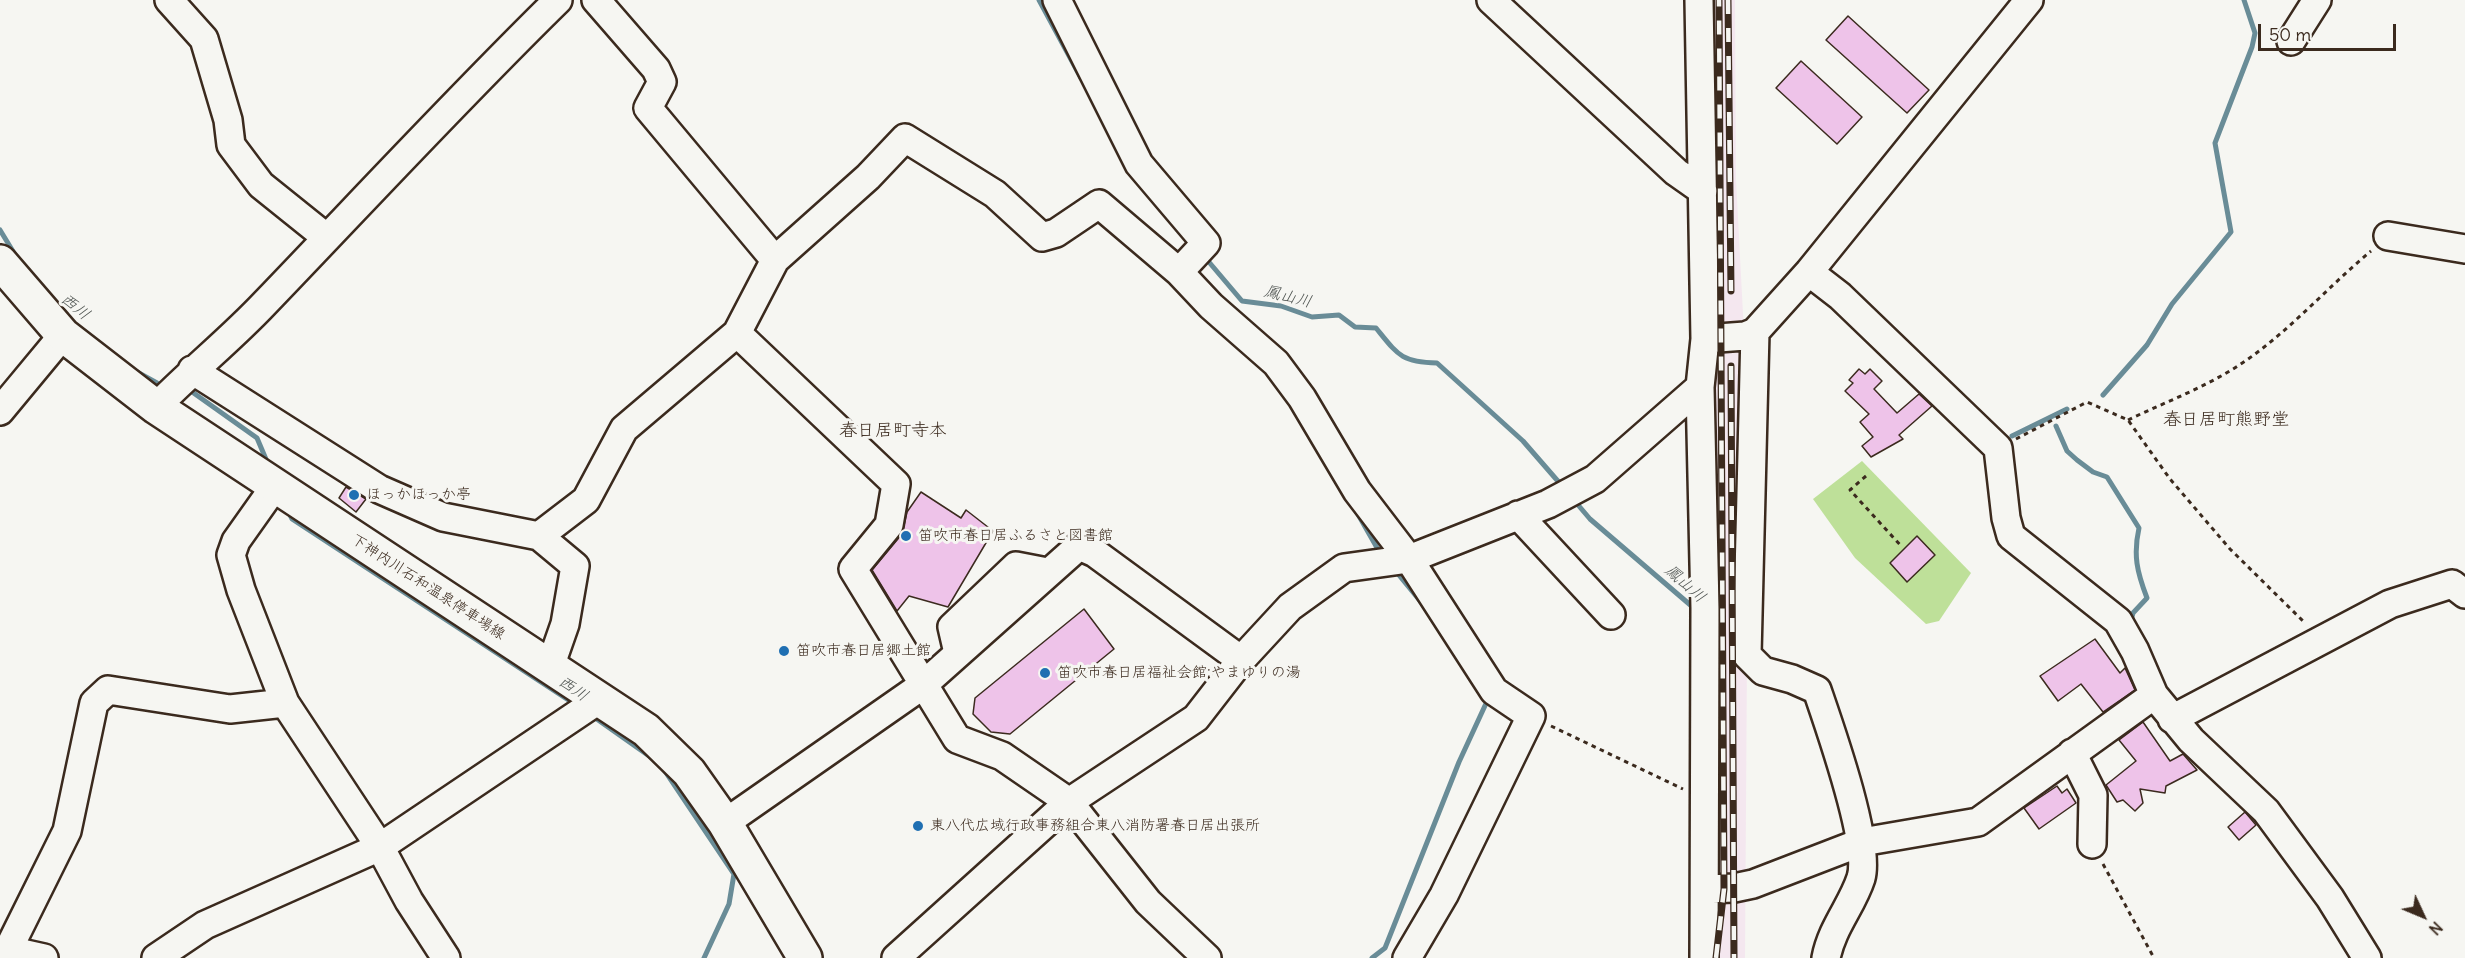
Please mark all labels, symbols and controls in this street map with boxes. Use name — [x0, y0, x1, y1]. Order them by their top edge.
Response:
scale bar — [2261, 12, 2399, 50]
text: 50 m — [2269, 23, 2311, 46]
water label: 鳳山川 — [1262, 282, 1314, 312]
water label: 西川 — [57, 289, 93, 325]
district label: 春日居町熊野堂 — [2163, 409, 2289, 431]
district label: 春日居町寺本 — [839, 420, 947, 442]
place label: ほっかほっか亭 — [366, 486, 471, 504]
marker: ほっかほっか亭 — [347, 488, 361, 502]
place label: 笛吹市春日居ふるさと図書館 — [918, 527, 1113, 545]
marker: 笛吹市春日居ふるさと図書館 — [899, 529, 913, 543]
street label: 下神内川石和温泉停車場線 — [348, 530, 508, 644]
water label: 鳳山川 — [1661, 561, 1709, 607]
place label: 笛吹市春日居郷土館 — [796, 642, 931, 660]
marker: 笛吹市春日居郷土館 — [777, 644, 791, 658]
place label: 笛吹市春日居福祉会館;やまゆりの湯 — [1057, 664, 1301, 682]
marker: 笛吹市春日居福祉会館;やまゆりの湯 — [1038, 666, 1052, 680]
water label: 西川 — [554, 672, 592, 706]
place label: 東八代広域行政事務組合東八消防署春日居出張所 — [930, 817, 1260, 835]
marker: 東八代広域行政事務組合東八消防署春日居出張所 — [911, 819, 925, 833]
north arrow — [2393, 886, 2453, 946]
text: N — [2425, 918, 2447, 939]

